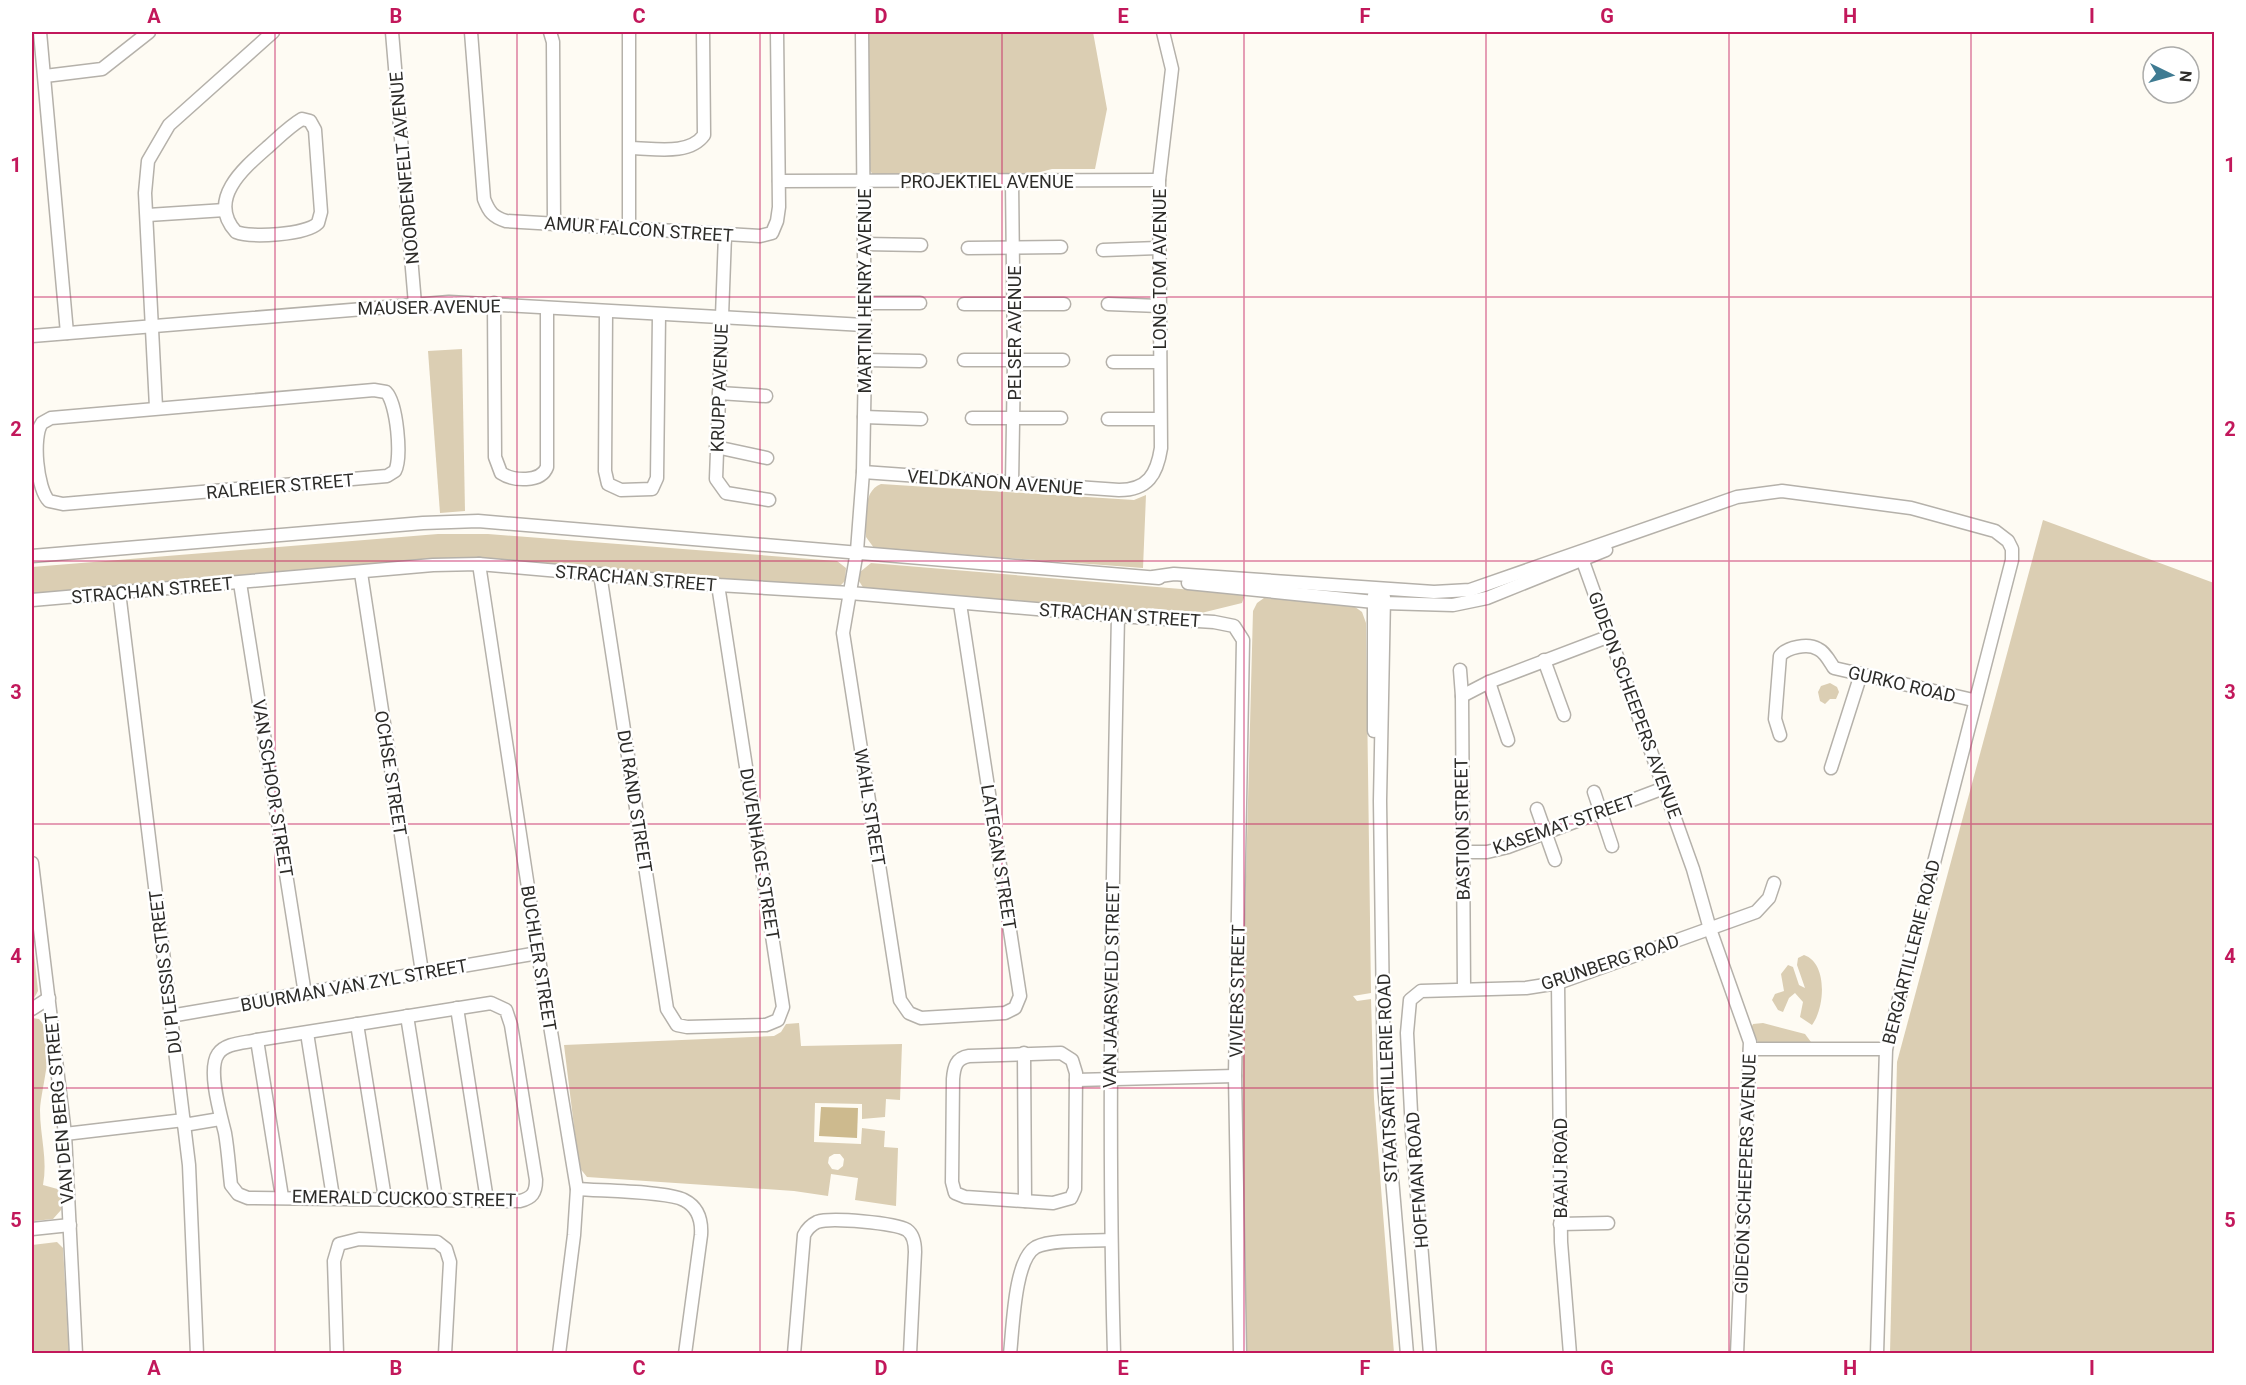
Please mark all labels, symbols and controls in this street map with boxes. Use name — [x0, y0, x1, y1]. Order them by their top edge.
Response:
text: A — [147, 4, 161, 28]
text: B — [390, 4, 402, 28]
text: C — [632, 4, 646, 28]
text: D — [875, 4, 888, 28]
text: E — [1117, 4, 1129, 28]
text: F — [1360, 4, 1371, 28]
text: G — [1600, 4, 1614, 28]
text: H — [1843, 4, 1857, 28]
text: I — [2089, 4, 2095, 28]
north arrow — [2141, 45, 2201, 105]
text: N — [2175, 70, 2195, 83]
street label: NOORDENFELT AVENUE — [385, 71, 423, 265]
text: 1 — [10, 153, 22, 177]
text: 1 — [2224, 153, 2236, 177]
street label: PROJEKTIEL AVENUE — [900, 171, 1074, 192]
street label: MARTINI HENRY AVENUE — [854, 188, 875, 394]
street label: LONG TOM AVENUE — [1149, 188, 1170, 350]
street label: AMUR FALCON STREET — [544, 212, 734, 246]
street label: PELSER AVENUE — [1004, 265, 1025, 401]
street label: MAUSER AVENUE — [357, 295, 501, 319]
street label: KRUPP AVENUE — [706, 323, 732, 453]
text: 2 — [10, 417, 22, 441]
text: 2 — [2224, 417, 2236, 441]
street label: VELDKANON AVENUE — [906, 465, 1084, 499]
street label: RALREIER STREET — [205, 469, 355, 503]
street label: STRACHAN STREET — [554, 560, 718, 596]
street label: STRACHAN STREET — [70, 572, 234, 608]
street label: GIDEON SCHEEPERS AVENUE — [1584, 589, 1686, 821]
street label: STRACHAN STREET — [1039, 599, 1202, 631]
street label: GURKO ROAD — [1846, 661, 1958, 707]
text: 3 — [10, 680, 22, 704]
text: 3 — [2224, 680, 2236, 704]
street label: VAN SCHOOR STREET — [249, 698, 297, 878]
street label: OCHSE STREET — [371, 709, 411, 837]
street label: DU RAND STREET — [613, 728, 657, 874]
street label: WAHL STREET — [850, 747, 890, 867]
street label: BASTION STREET — [1450, 757, 1474, 901]
street label: DUVENHAGE STREET — [736, 767, 784, 942]
street label: LATEGAN STREET — [977, 783, 1021, 931]
street label: KASEMAT STREET — [1490, 790, 1638, 858]
street label: BERGARTILLERIE ROAD — [1878, 857, 1944, 1047]
street label: VAN JAARSVELD STREET — [1099, 881, 1123, 1088]
street label: BUCHLER STREET — [517, 884, 561, 1032]
street label: DU PLESSIS STREET — [145, 889, 185, 1055]
street label: VIVIERS STREET — [1225, 924, 1249, 1058]
street label: GRUNBERG ROAD — [1538, 930, 1682, 994]
text: 4 — [10, 944, 22, 968]
text: 4 — [2224, 944, 2236, 968]
street label: BUURMAN VAN ZYL STREET — [239, 955, 469, 1015]
street label: STAATSARTILLERIE ROAD — [1373, 973, 1401, 1183]
street label: VAN DEN BERG STREET — [40, 1011, 78, 1205]
street label: GIDEON SCHEEPERS AVENUE — [1730, 1054, 1760, 1294]
street label: HOFFMAN ROAD — [1402, 1111, 1432, 1249]
street label: BAAIJ ROAD — [1550, 1118, 1571, 1218]
street label: EMERALD CUCKOO STREET — [292, 1186, 517, 1210]
text: 5 — [10, 1208, 22, 1232]
text: 5 — [2224, 1208, 2236, 1232]
text: A — [147, 1356, 161, 1380]
text: B — [390, 1356, 402, 1380]
text: C — [632, 1356, 646, 1380]
text: D — [875, 1356, 888, 1380]
text: E — [1117, 1356, 1129, 1380]
text: F — [1360, 1356, 1371, 1380]
text: G — [1600, 1356, 1614, 1380]
text: H — [1843, 1356, 1857, 1380]
text: I — [2089, 1356, 2095, 1380]

